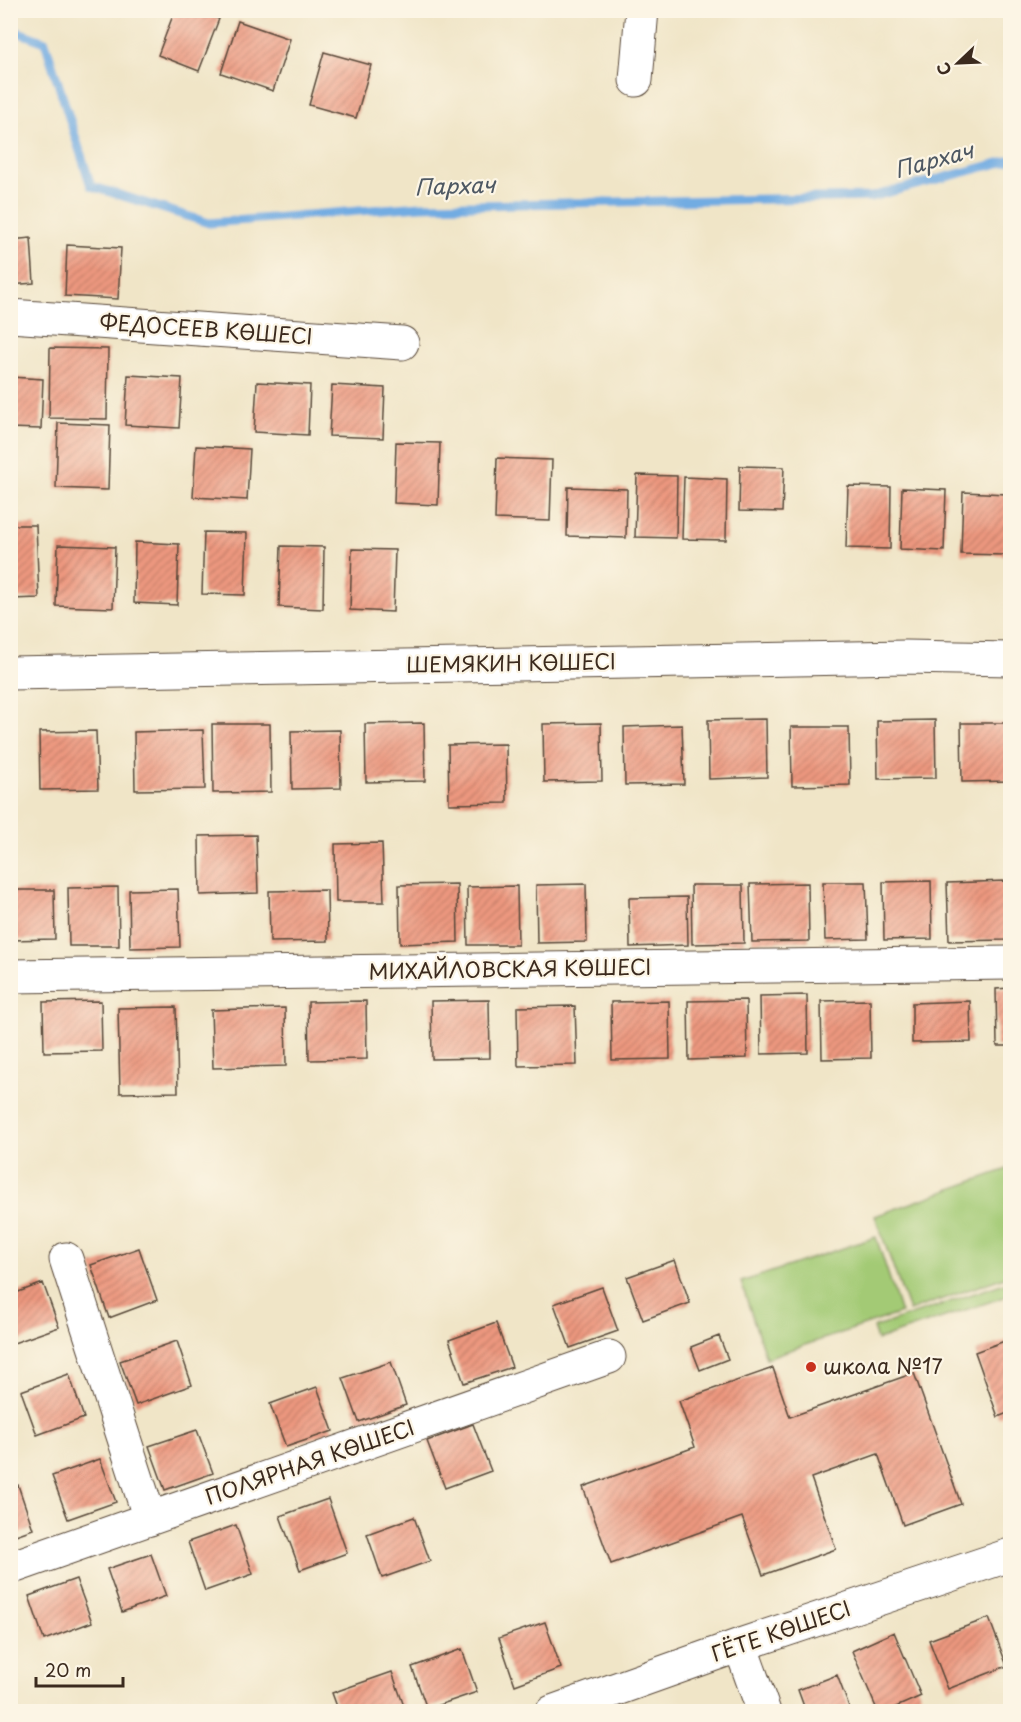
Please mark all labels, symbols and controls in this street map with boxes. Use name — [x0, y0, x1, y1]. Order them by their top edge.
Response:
north arrow — [928, 33, 988, 93]
text: С — [930, 59, 957, 79]
water label: Пархач — [890, 132, 978, 185]
water label: Пархач — [414, 167, 497, 202]
street label: ФЕДОСЕЕВ КӨШЕСІ — [99, 305, 313, 351]
street label: ШЕМЯКИН КӨШЕСІ — [406, 644, 616, 680]
street label: МИХАЙЛОВСКАЯ КӨШЕСІ — [368, 950, 652, 986]
place label: школа №17 — [823, 1349, 943, 1381]
marker: школа №17 — [804, 1360, 818, 1374]
street label: ПОЛЯРНАЯ КӨШЕСІ — [201, 1410, 418, 1512]
street label: ГЁТЕ КӨШЕСІ — [706, 1591, 854, 1669]
scale bar — [36, 1650, 123, 1688]
text: 20 m — [45, 1656, 91, 1683]

